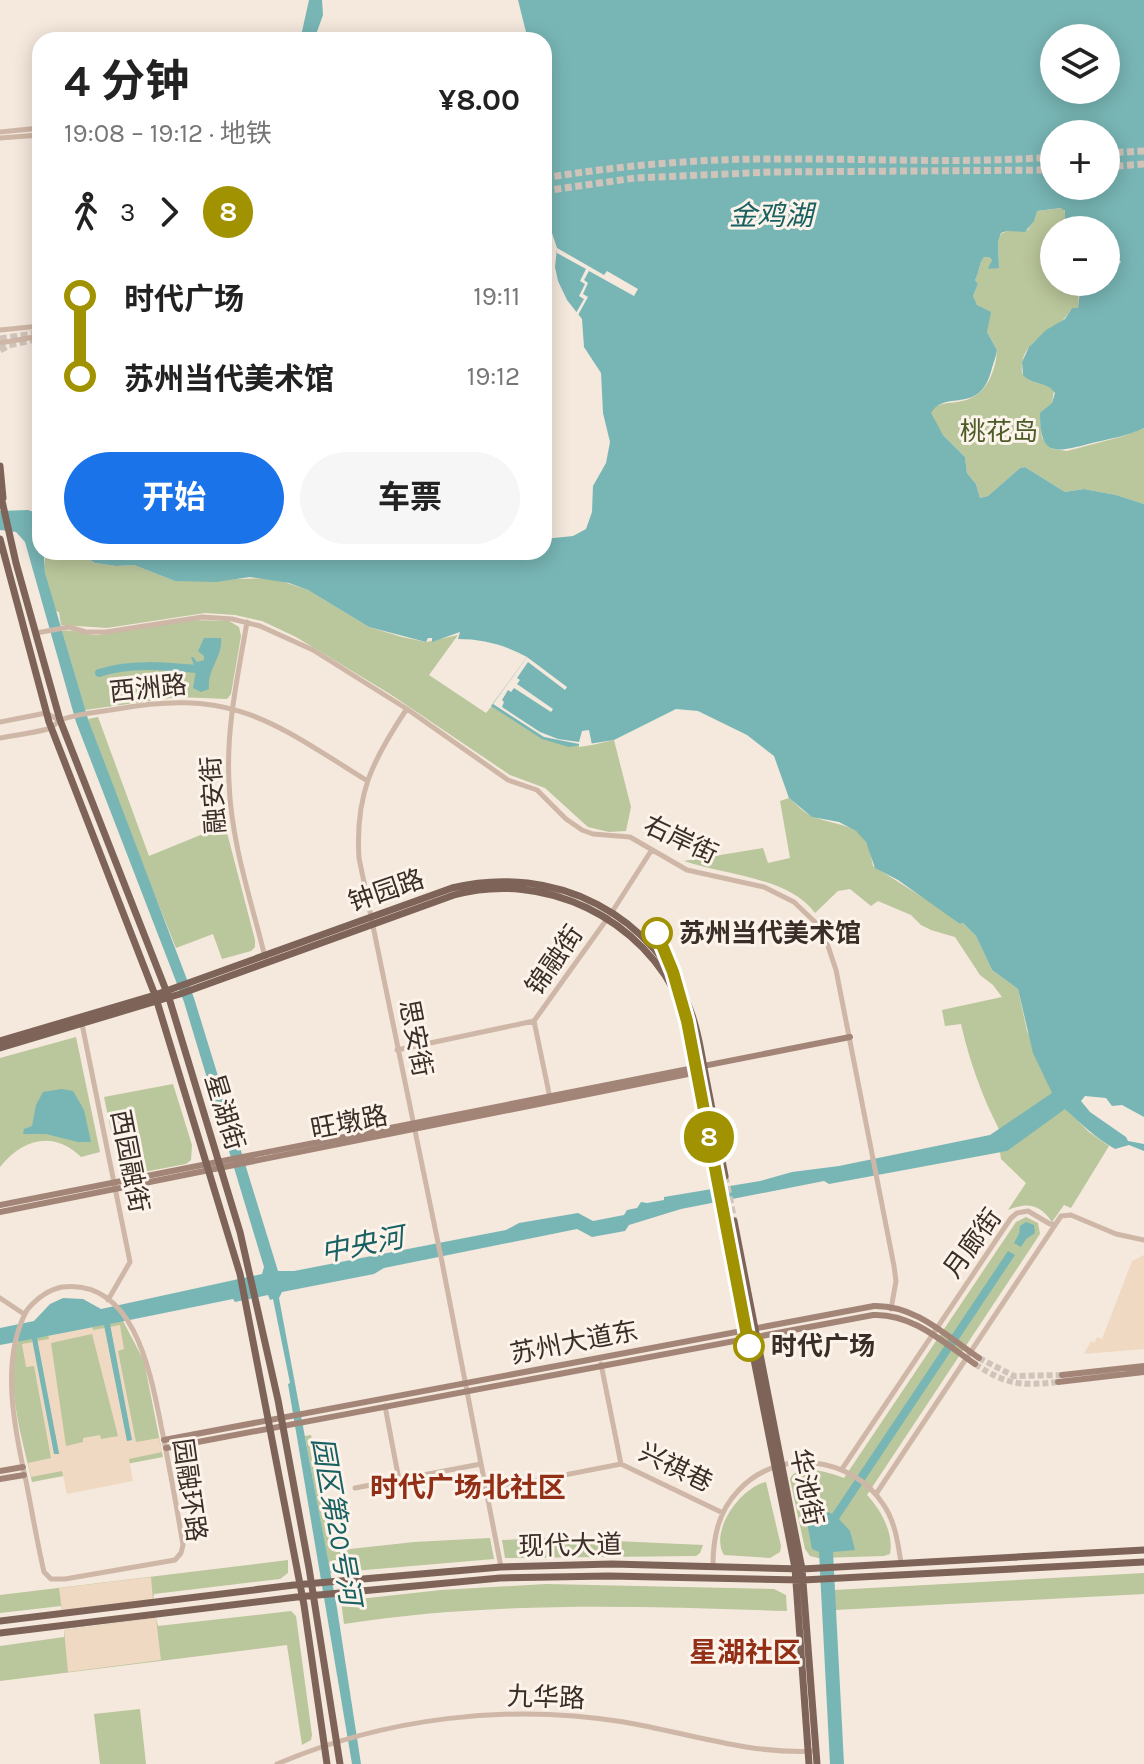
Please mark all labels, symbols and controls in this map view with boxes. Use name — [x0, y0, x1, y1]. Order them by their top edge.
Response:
map controls — [1040, 24, 1120, 296]
button: layers — [1040, 24, 1120, 104]
text: 4 分钟 — [64, 56, 189, 107]
text: ¥8.00 — [439, 82, 520, 118]
text: 19:08 – 19:12 · 地铁 — [64, 118, 272, 149]
button: + — [1040, 120, 1120, 200]
icon: walk — [64, 190, 108, 234]
icon: forward — [147, 190, 191, 234]
text: 8 — [219, 195, 237, 228]
text: 3 — [120, 197, 135, 228]
water label: 金鸡湖 — [729, 199, 817, 232]
button: − — [1040, 216, 1120, 296]
text: 时代广场 — [124, 281, 244, 317]
text: 19:11 — [473, 281, 520, 312]
text: 苏州当代美术馆 — [124, 361, 334, 397]
text: 19:12 — [467, 361, 520, 392]
park label: 桃花岛 — [960, 416, 1038, 447]
button: 开始 — [64, 452, 284, 544]
button: 车票 — [300, 452, 520, 544]
street label: 西洲路 — [108, 669, 188, 708]
street label: 融安街 — [195, 755, 232, 835]
street label: 右岸街 — [639, 809, 723, 870]
street label: 钟园路 — [344, 863, 428, 918]
marker: 苏州当代美术馆 — [642, 918, 672, 948]
place label: 苏州当代美术馆 — [679, 918, 861, 949]
street label: 锦融街 — [519, 919, 589, 1001]
street label: 思安街 — [393, 997, 438, 1079]
street label: 星湖街 — [198, 1070, 251, 1154]
street label: 旺墩路 — [308, 1100, 390, 1145]
street label: 西园融街 — [104, 1107, 155, 1215]
line badge: 8 — [683, 1111, 735, 1163]
text: 8 — [700, 1120, 718, 1153]
street label: 月廊街 — [937, 1203, 1008, 1284]
water label: 中央河 — [318, 1219, 411, 1269]
street label: 苏州大道东 — [507, 1315, 641, 1370]
marker: 时代广场 — [734, 1331, 764, 1361]
place label: 时代广场 — [771, 1331, 875, 1362]
water label: 园区第20号河 — [306, 1435, 368, 1612]
street label: 园融环路 — [167, 1436, 212, 1544]
street label: 兴祺巷 — [634, 1436, 718, 1498]
street label: 华池街 — [784, 1446, 829, 1528]
district label: 时代广场北社区 — [370, 1471, 566, 1504]
street label: 现代大道 — [518, 1529, 622, 1562]
district label: 星湖社区 — [689, 1636, 801, 1669]
street label: 九华路 — [506, 1681, 586, 1714]

